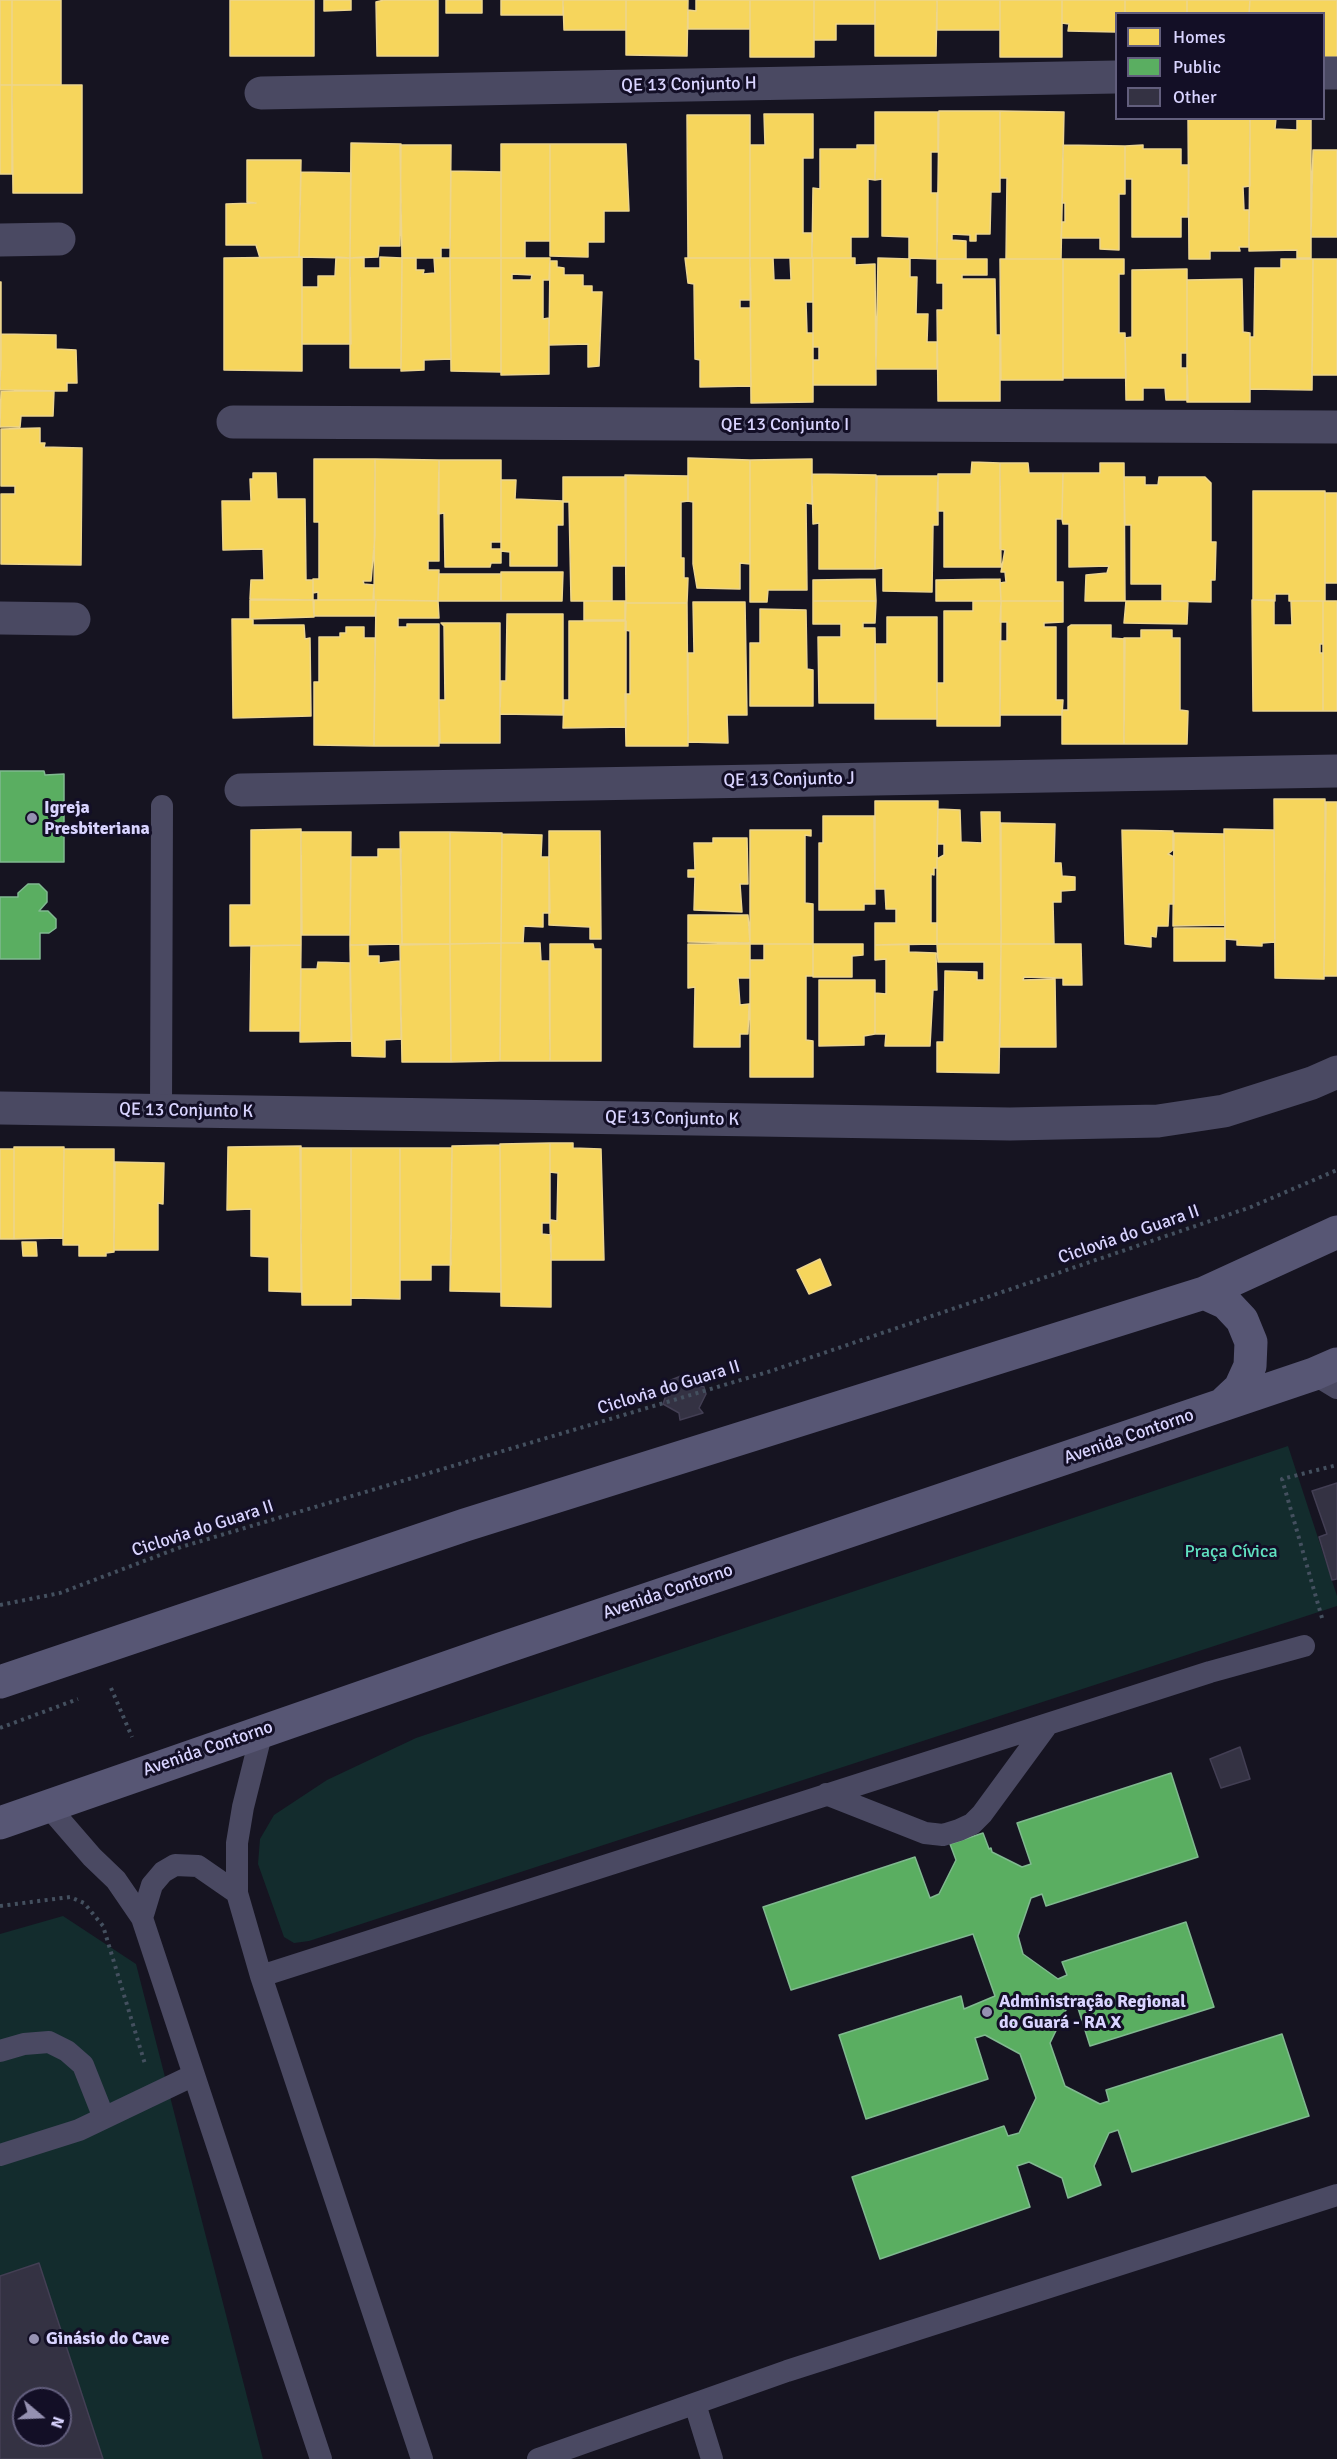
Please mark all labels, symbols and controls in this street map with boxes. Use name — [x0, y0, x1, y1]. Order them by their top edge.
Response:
legend — [1115, 12, 1325, 120]
text: Homes — [1173, 26, 1226, 48]
text: Public — [1173, 56, 1221, 78]
street label: QE 13 Conjunto H — [621, 73, 757, 97]
text: Other — [1173, 86, 1217, 108]
street label: QE 13 Conjunto I — [721, 414, 849, 436]
street label: QE 13 Conjunto J — [723, 768, 855, 792]
place label: Igreja Presbiteriana — [44, 797, 150, 840]
marker: Igreja Presbiteriana — [25, 811, 39, 825]
street label: QE 13 Conjunto K — [119, 1099, 253, 1123]
street label: QE 13 Conjunto K — [605, 1107, 739, 1131]
street label: Ciclovia do Guara II — [1056, 1201, 1202, 1269]
street label: Ciclovia do Guara II — [595, 1356, 743, 1420]
street label: Avenida Contorno — [1061, 1405, 1197, 1469]
street label: Ciclovia do Guara II — [129, 1496, 277, 1562]
park label: Praça Cívica — [1184, 1541, 1278, 1563]
street label: Avenida Contorno — [600, 1560, 736, 1624]
street label: Avenida Contorno — [140, 1717, 276, 1781]
place label: Administração Regional do Guará - RA X — [999, 1991, 1186, 2034]
marker: Administração Regional do Guará - RA X — [980, 2005, 994, 2019]
place label: Ginásio do Cave — [46, 2328, 169, 2350]
marker: Ginásio do Cave — [27, 2332, 41, 2346]
north arrow — [12, 2387, 72, 2447]
text: N — [46, 2414, 68, 2431]

